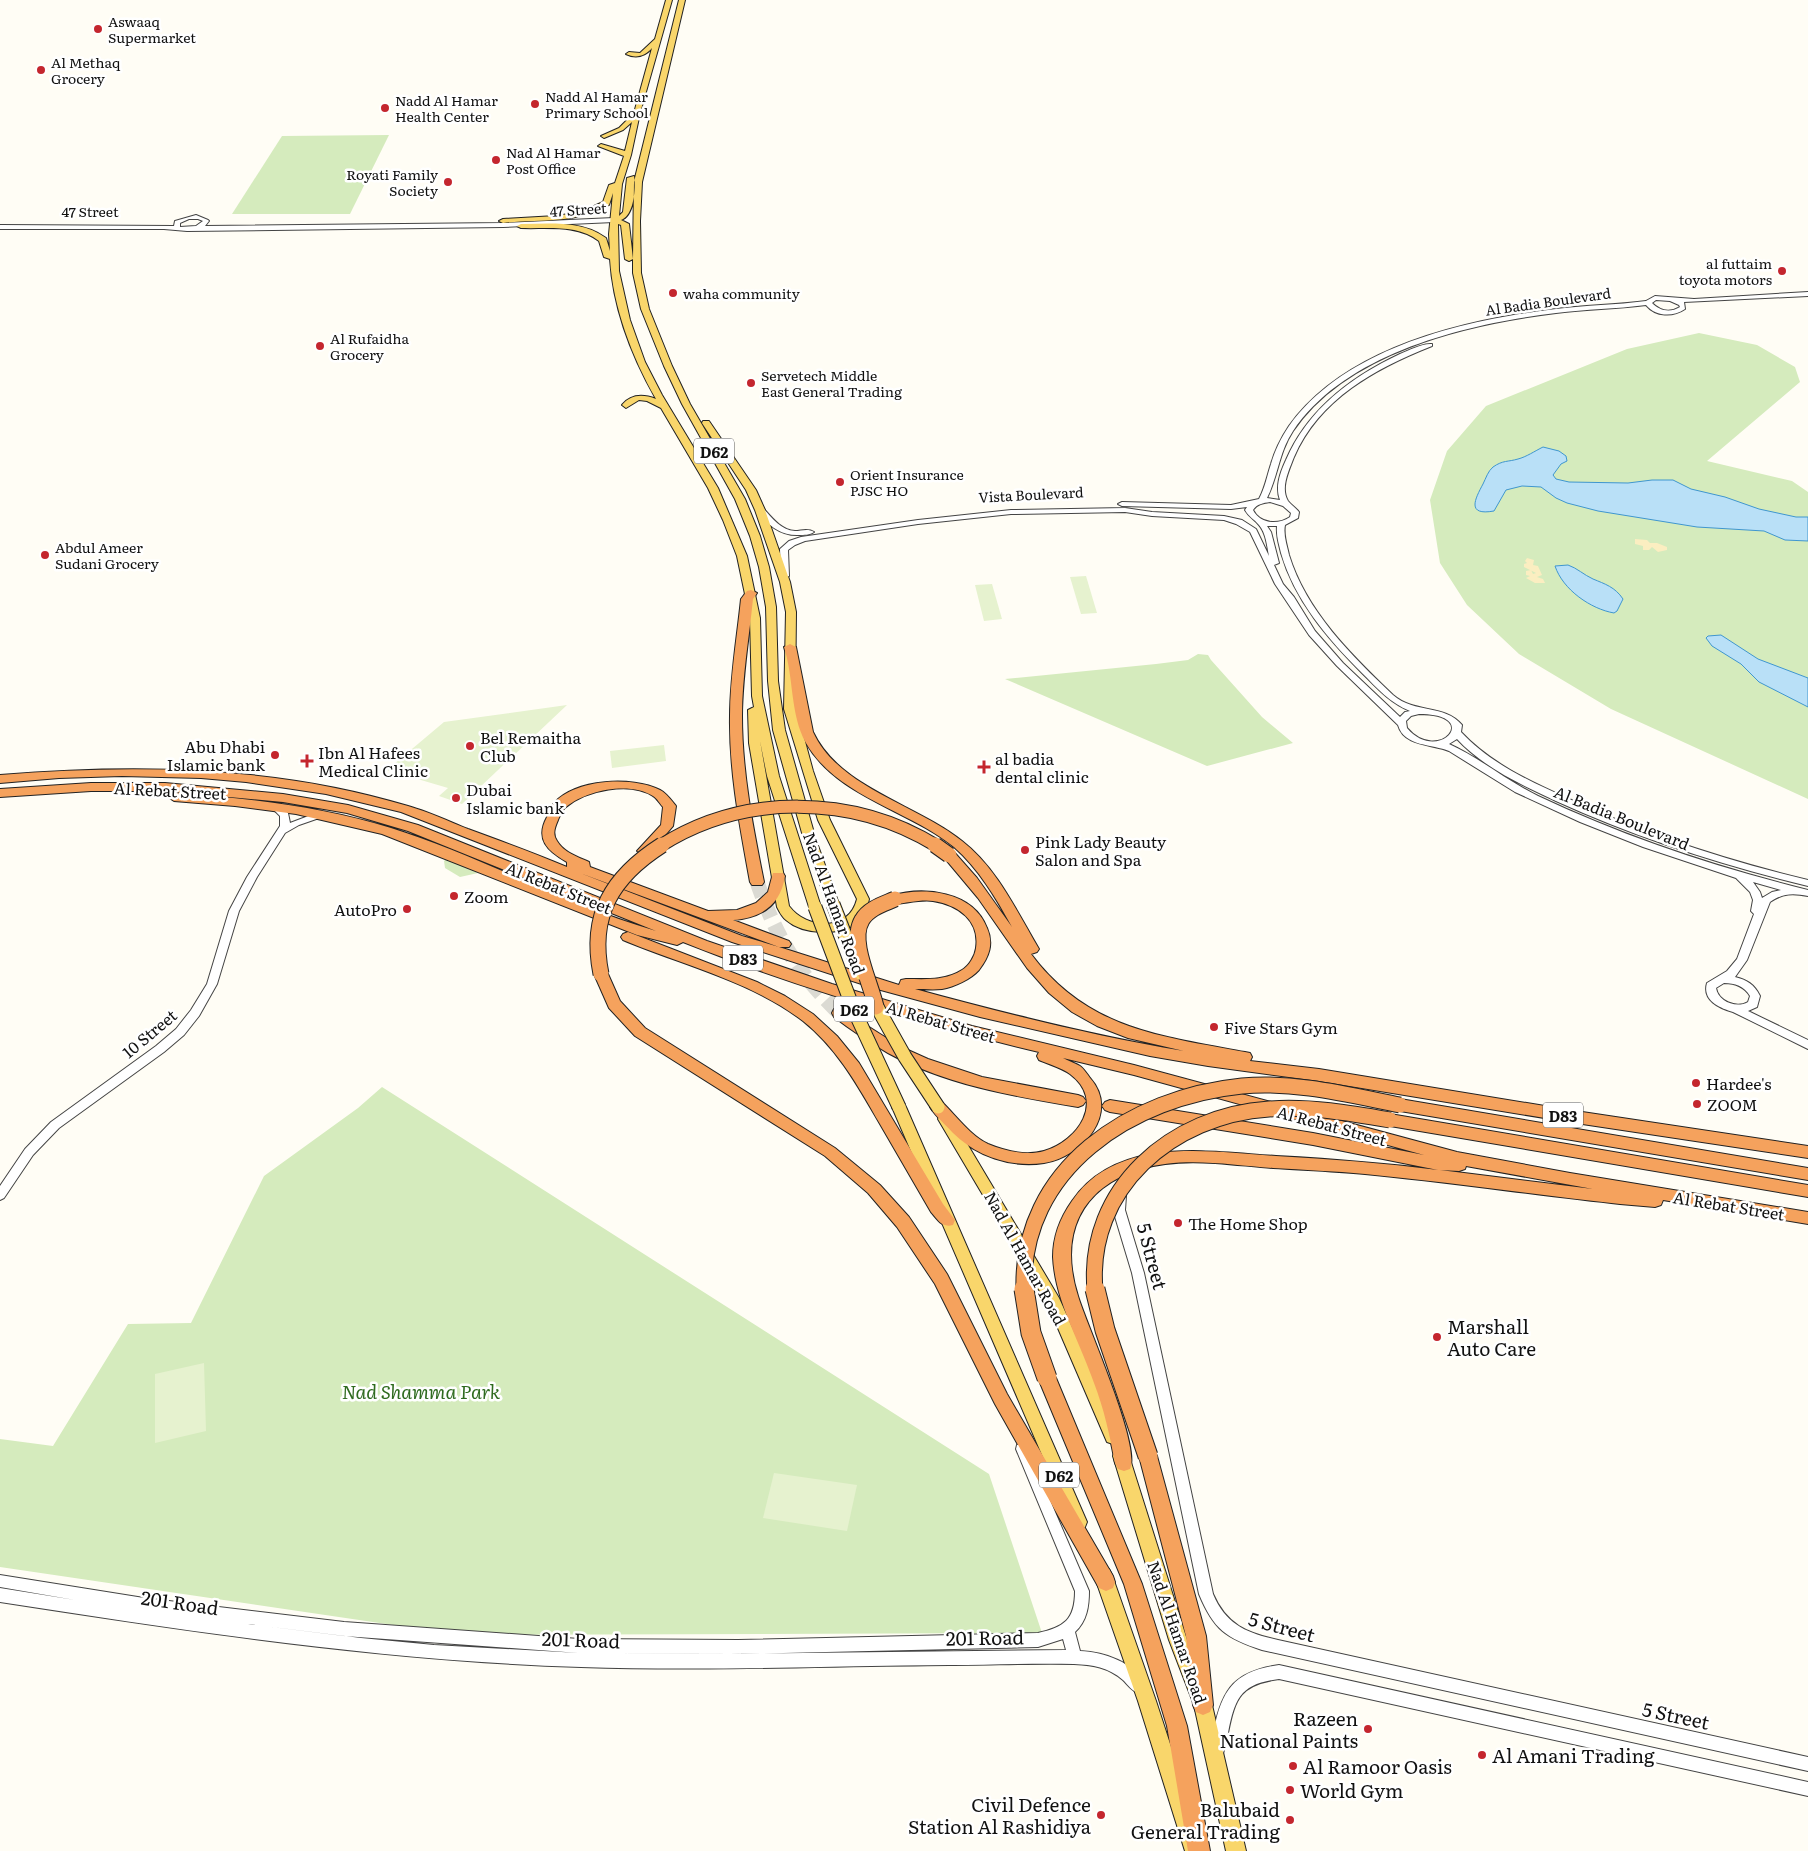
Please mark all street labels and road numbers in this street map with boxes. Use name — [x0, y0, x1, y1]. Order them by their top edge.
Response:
street label: 47 Street — [549, 197, 608, 221]
street label: 47 Street — [61, 201, 119, 221]
street label: Al Badia Boulevard — [1484, 282, 1612, 320]
road number: D62 — [694, 438, 734, 464]
street label: Vista Boulevard — [978, 481, 1084, 507]
street label: Al Rebat Street — [113, 775, 227, 805]
street label: Al Badia Boulevard — [1551, 779, 1694, 855]
street label: Nad Al Hamar Road — [798, 828, 872, 978]
street label: Al Rebat Street — [502, 855, 616, 919]
road number: D83 — [723, 946, 763, 970]
street label: Al Rebat Street — [884, 994, 999, 1048]
road number: D62 — [834, 996, 874, 1022]
street label: 10 Street — [116, 1003, 182, 1063]
street label: Al Rebat Street — [1275, 1099, 1390, 1151]
road number: D83 — [1543, 1102, 1583, 1128]
street label: Al Rebat Street — [1672, 1184, 1787, 1226]
street label: Nad Al Hamar Road — [979, 1187, 1073, 1330]
street label: 5 Street — [1131, 1220, 1175, 1293]
road number: D62 — [1039, 1462, 1079, 1488]
street label: Nad Al Hamar Road — [1142, 1557, 1214, 1707]
street label: 201 Road — [139, 1583, 221, 1621]
street label: 5 Street — [1246, 1604, 1319, 1648]
street label: 201 Road — [946, 1622, 1025, 1652]
street label: 201 Road — [541, 1624, 621, 1654]
street label: 5 Street — [1640, 1694, 1712, 1736]

